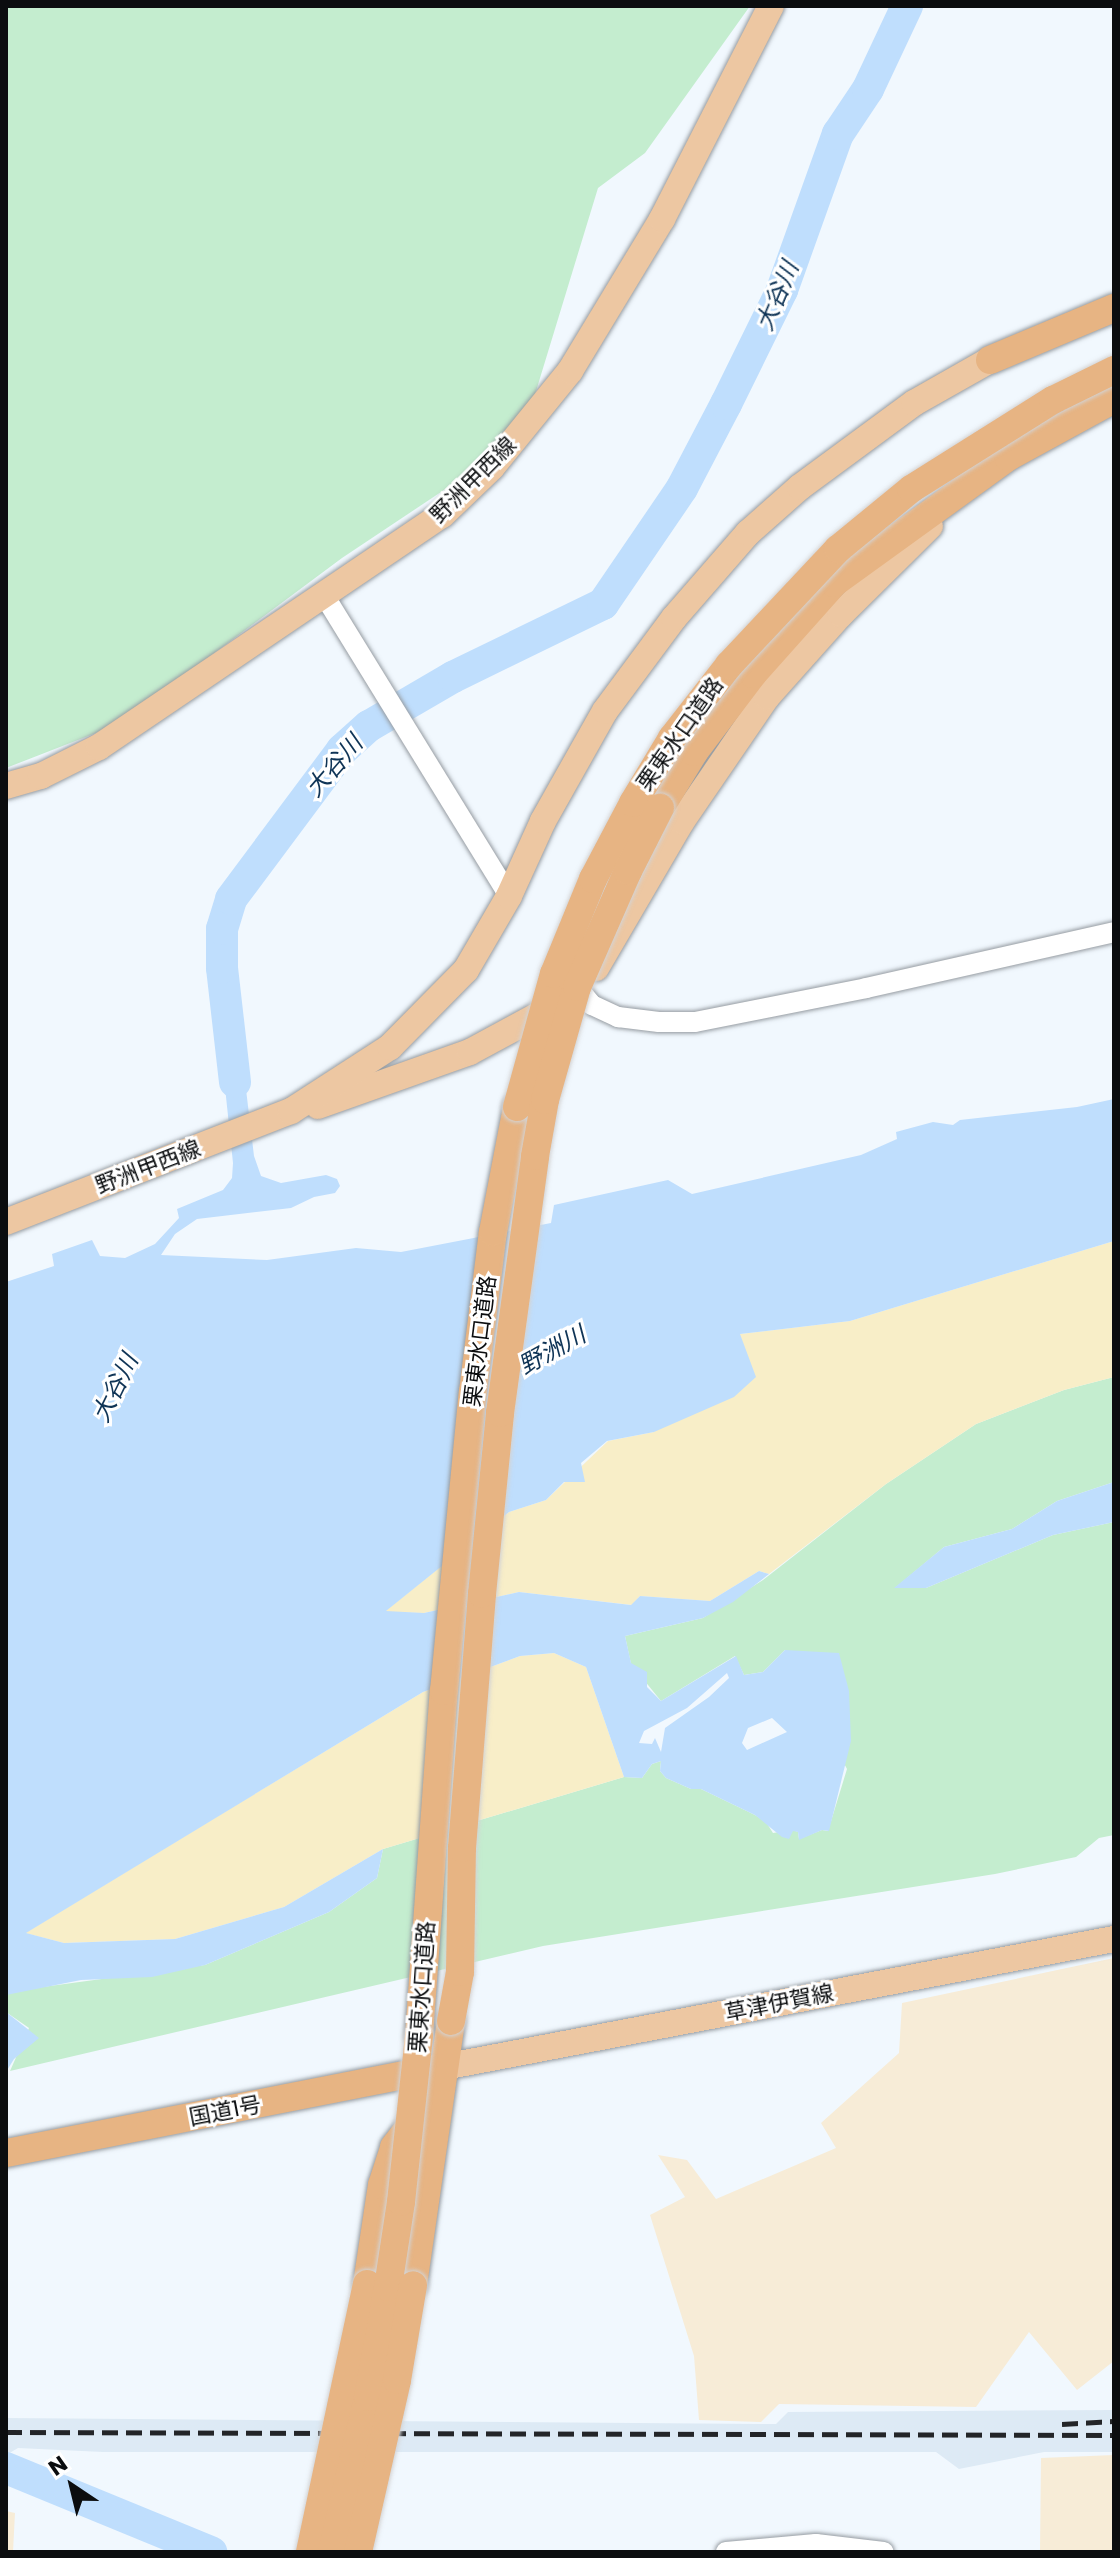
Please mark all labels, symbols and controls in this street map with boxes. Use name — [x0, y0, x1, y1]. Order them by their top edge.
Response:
water label: 大谷川 — [750, 257, 804, 335]
street label: 野洲甲西線 — [425, 432, 521, 528]
street label: 栗東水口道路 — [631, 672, 729, 796]
water label: 大谷川 — [300, 729, 368, 803]
street label: 野洲甲西線 — [92, 1135, 204, 1199]
street label: 栗東水口道路 — [459, 1274, 501, 1408]
water label: 野洲川 — [514, 1320, 590, 1380]
water label: 大谷川 — [86, 1349, 144, 1427]
street label: 栗東水口道路 — [404, 1920, 440, 2054]
street label: 草津伊賀線 — [722, 1980, 836, 2026]
street label: 国道1号 — [187, 2091, 263, 2131]
north arrow — [32, 2446, 112, 2526]
text: N — [42, 2448, 74, 2483]

